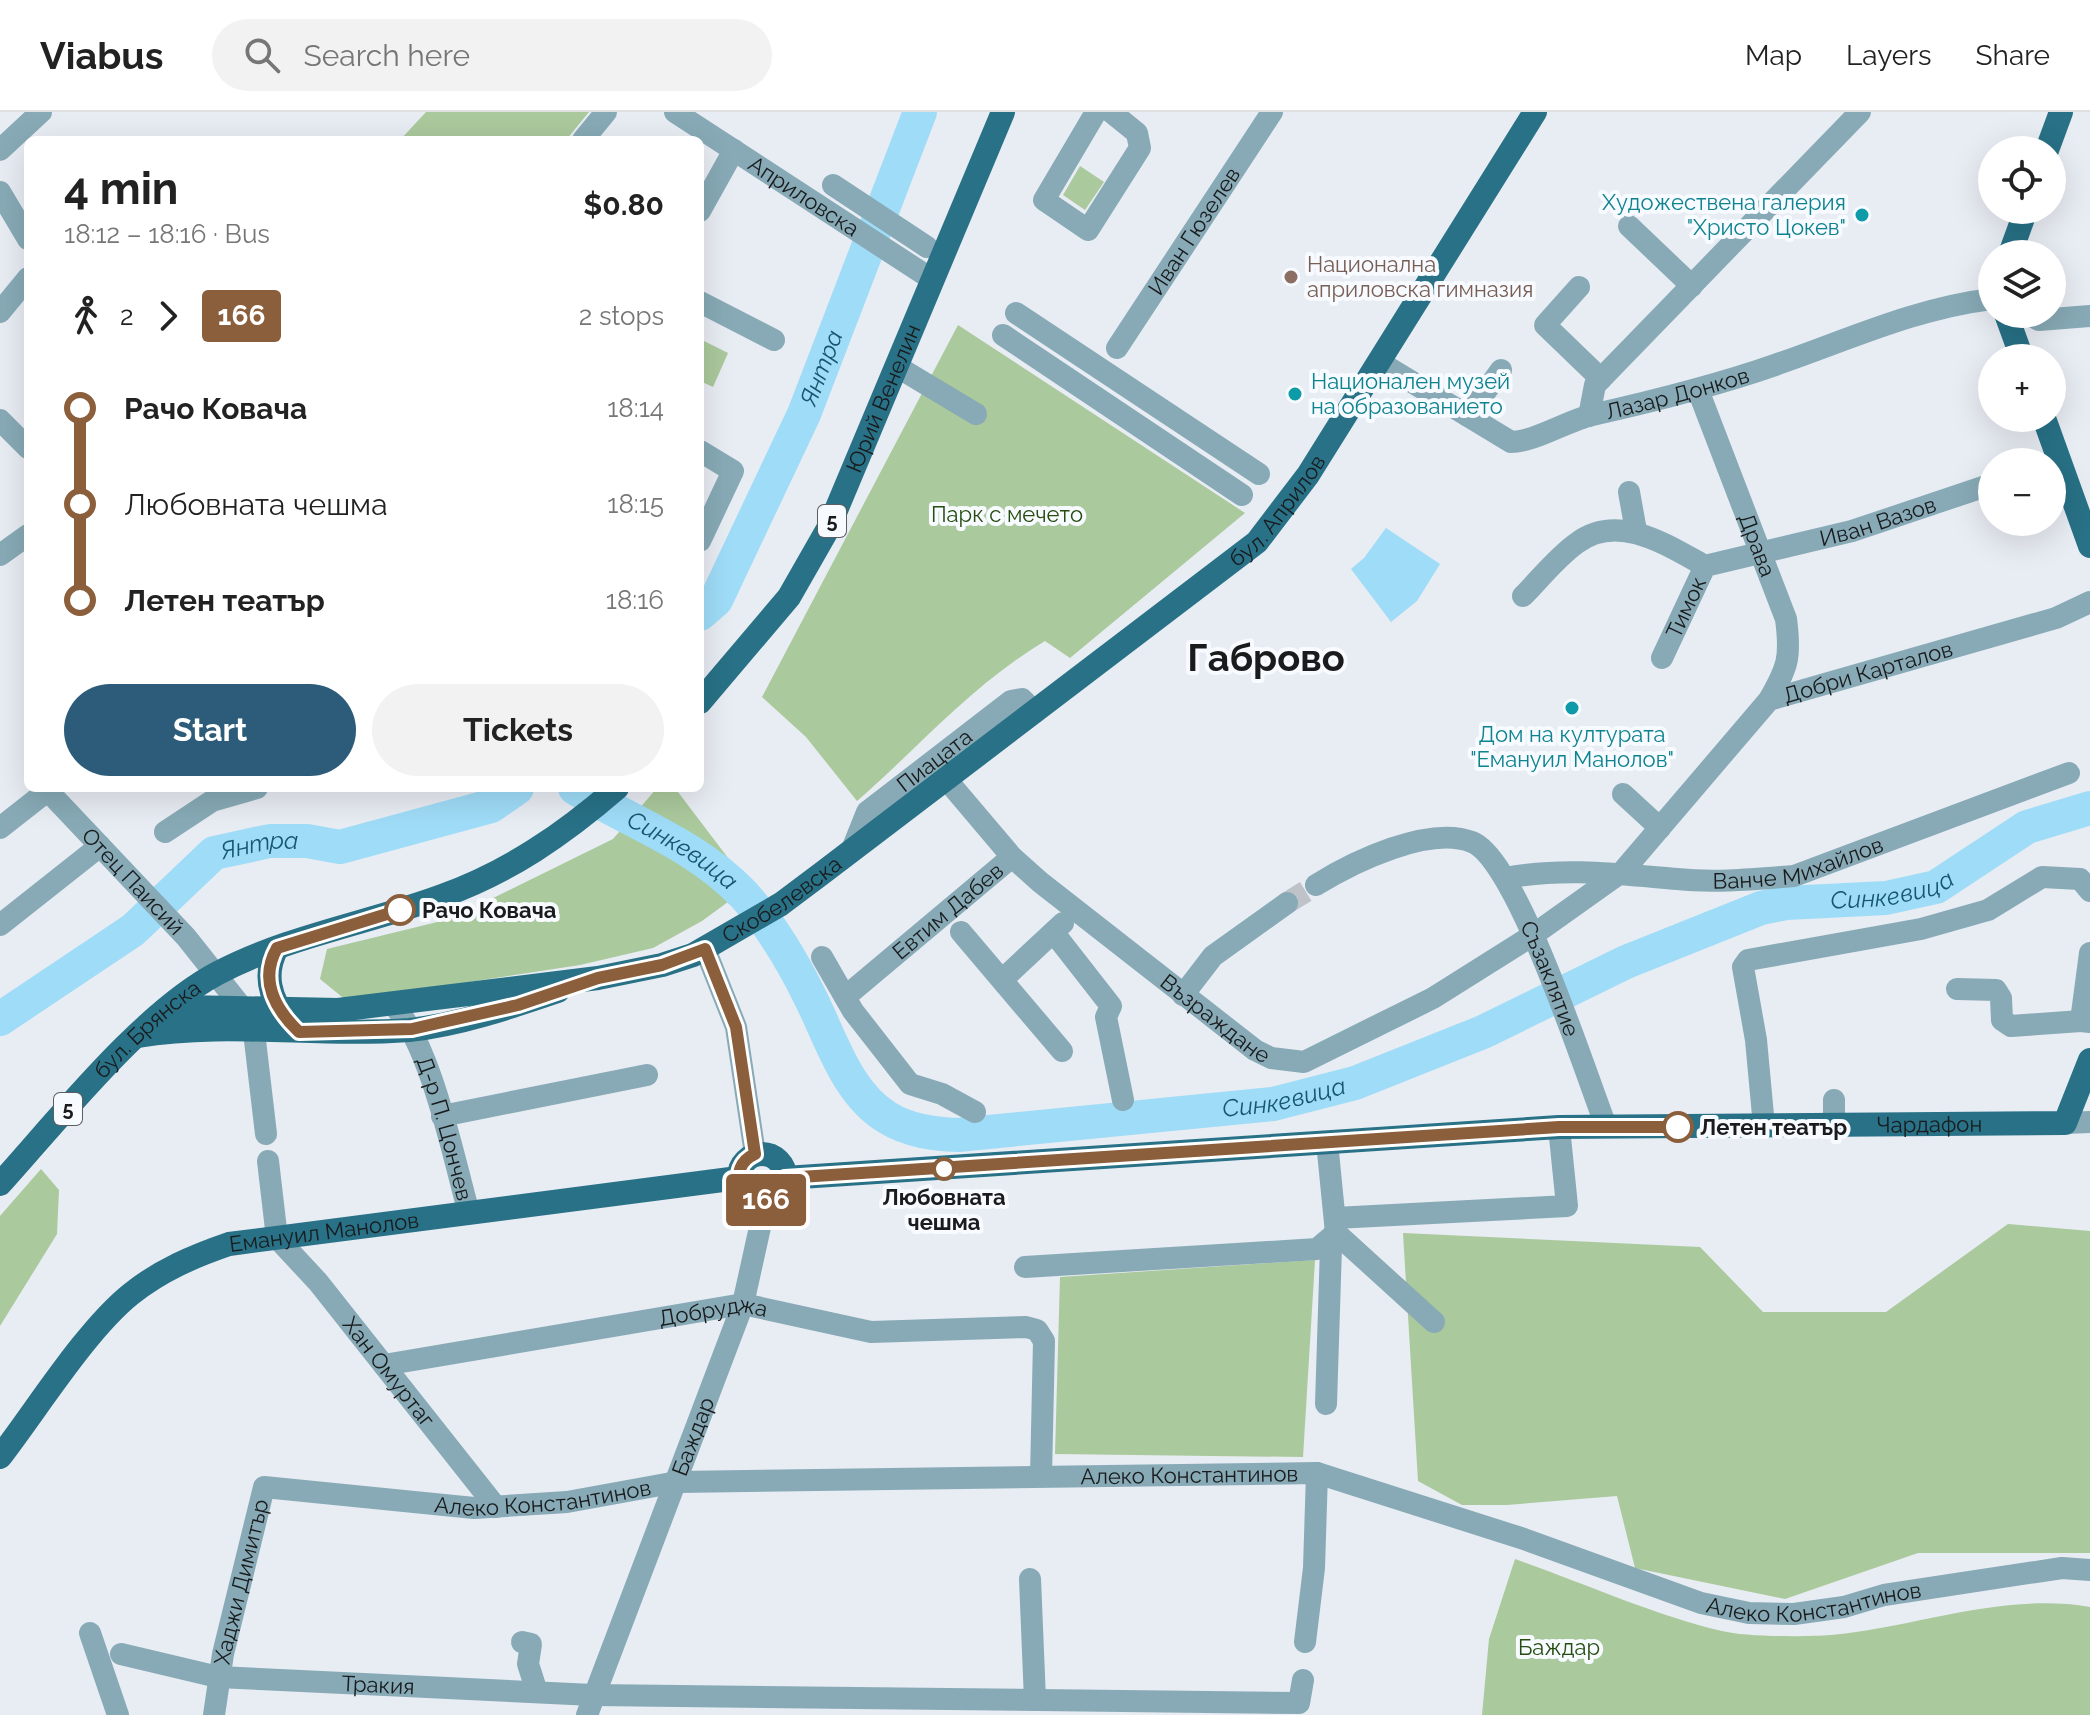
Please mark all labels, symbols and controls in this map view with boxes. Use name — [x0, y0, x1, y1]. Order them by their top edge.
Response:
search box — [212, 19, 772, 91]
text: Viabus — [40, 33, 164, 78]
icon: search — [240, 33, 284, 77]
text: Search here — [304, 38, 470, 73]
text: Map — [1745, 39, 1802, 72]
text: Layers — [1846, 39, 1932, 72]
text: Share — [1976, 39, 2050, 72]
map controls — [1978, 136, 2066, 536]
button: locate — [1978, 136, 2066, 224]
street label: Априловска — [744, 151, 864, 242]
street label: Иван Гюзелев — [1142, 162, 1245, 300]
text: 4 min — [64, 163, 178, 214]
text: $0.80 — [583, 187, 664, 222]
place label: Художествена галерия "Христо Цокев" — [1602, 189, 1846, 240]
marker: Художествена галерия "Христо Цокев" — [1853, 206, 1871, 224]
text: 18:12 – 18:16 · Bus — [64, 219, 270, 249]
button: layers — [1978, 240, 2066, 328]
place label: Национална априловска гимназия — [1307, 251, 1533, 302]
marker: Национална априловска гимназия — [1282, 268, 1300, 286]
icon: walk — [64, 294, 108, 338]
icon: forward — [146, 294, 190, 338]
text: 166 — [218, 299, 265, 332]
text: 2 — [120, 301, 134, 331]
text: 2 stops — [579, 301, 664, 331]
street label: Юрий Венелин — [840, 320, 926, 476]
water label: Янтра — [793, 326, 849, 410]
button: + — [1978, 344, 2066, 432]
street label: Лазар Донков — [1603, 362, 1752, 425]
place label: Национален музей на образованието — [1311, 368, 1510, 419]
marker: Национален музей на образованието — [1286, 385, 1304, 403]
text: Рачо Ковача — [124, 391, 307, 426]
text: 18:14 — [607, 393, 664, 423]
button: − — [1978, 448, 2066, 536]
street label: бул. Априлов — [1224, 450, 1330, 572]
text: Любовната чешма — [124, 487, 388, 522]
text: 18:15 — [607, 489, 664, 519]
street label: Иван Вазов — [1817, 491, 1939, 551]
park label: Парк с мечето — [931, 501, 1083, 527]
road number: 5 — [818, 505, 846, 537]
street label: Драва — [1734, 510, 1781, 580]
street label: Тимок — [1660, 573, 1711, 642]
text: Летен театър — [124, 583, 325, 618]
text: 18:16 — [606, 585, 664, 615]
district label: Габрово — [1187, 635, 1345, 680]
street label: Добри Карталов — [1780, 635, 1955, 708]
button: Start — [64, 684, 356, 776]
button: Tickets — [372, 684, 664, 776]
marker: Дом на културата "Емануил Манолов" — [1563, 699, 1581, 717]
place label: Дом на културата "Емануил Манолов" — [1470, 721, 1674, 772]
street label: Пиацата — [892, 723, 977, 797]
water label: Синкевица — [622, 804, 744, 895]
street label: Отец Паисий — [77, 822, 190, 940]
water label: Янтра — [217, 826, 298, 865]
street label: Ванче Михайлов — [1713, 831, 1886, 894]
street label: Скобелевска — [717, 850, 846, 948]
street label: Евтим Дабев — [887, 857, 1008, 965]
water label: Синкевица — [1830, 864, 1959, 915]
marker: Рачо Ковача — [385, 895, 415, 925]
place label: Рачо Ковача — [422, 897, 556, 923]
street label: Съзаклятие — [1515, 917, 1585, 1040]
street label: Възраждане — [1155, 968, 1274, 1068]
street label: бул. Брянска — [88, 974, 205, 1084]
street label: Д-р П. Цончев — [411, 1053, 478, 1203]
water label: Синкевица — [1221, 1071, 1349, 1123]
road number: 5 — [54, 1093, 82, 1125]
street label: Чардафон — [1876, 1111, 1982, 1137]
marker: Летен театър — [1663, 1112, 1693, 1142]
place label: Летен театър — [1700, 1114, 1847, 1140]
marker: Любовната чешма — [933, 1158, 955, 1180]
line badge: 166 — [720, 1174, 812, 1226]
text: 166 — [742, 1183, 790, 1216]
place label: Любовната чешма — [882, 1184, 1006, 1235]
street label: Емануил Манолов — [228, 1207, 420, 1257]
street label: Добруджа — [657, 1290, 770, 1331]
street label: Хан Омуртаг — [337, 1311, 440, 1432]
street label: Баждар — [666, 1393, 719, 1479]
street label: Алеко Константинов — [1080, 1460, 1298, 1489]
street label: Алеко Константинов — [433, 1474, 653, 1521]
street label: Хаджи Димитър — [209, 1496, 274, 1666]
street label: Алеко Константинов — [1704, 1577, 1923, 1628]
park label: Баждар — [1518, 1634, 1600, 1660]
street label: Тракия — [341, 1670, 415, 1699]

